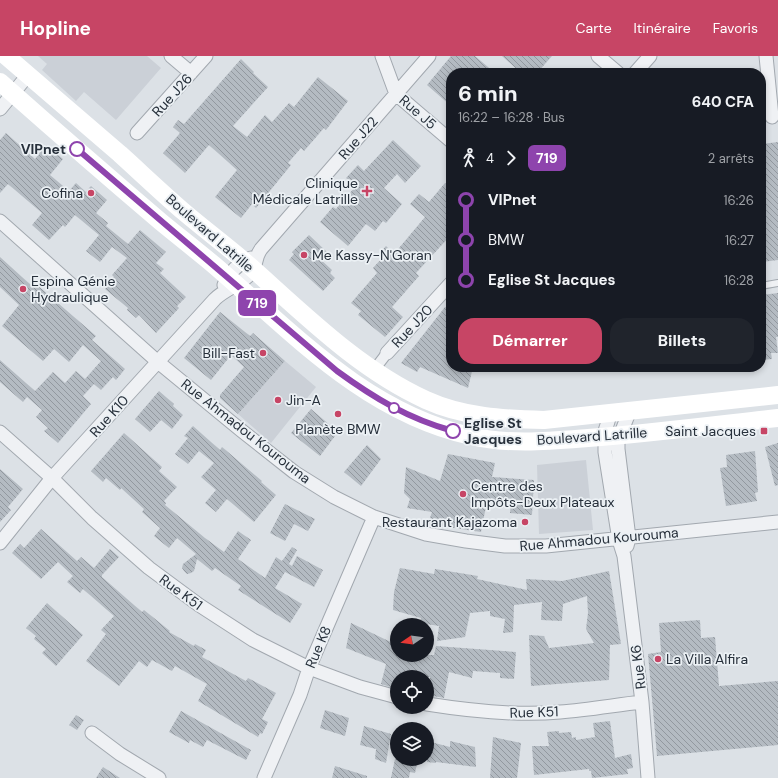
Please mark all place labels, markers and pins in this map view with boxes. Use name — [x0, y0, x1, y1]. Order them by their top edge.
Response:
place label: VIPnet — [21, 140, 66, 158]
marker: VIPnet — [69, 141, 85, 157]
place label: Clinique Médicale Latrille — [253, 174, 358, 208]
place label: Cofina — [41, 184, 83, 202]
marker: Clinique Médicale Latrille — [361, 185, 373, 197]
marker: Cofina — [86, 188, 96, 198]
place label: Me Kassy-N'Goran — [312, 246, 432, 264]
marker: Me Kassy-N'Goran — [299, 250, 309, 260]
place label: Espina Génie Hydraulique — [31, 272, 115, 306]
marker: Espina Génie Hydraulique — [18, 284, 28, 294]
place label: Bill-Fast — [203, 344, 255, 362]
marker: Bill-Fast — [258, 348, 268, 358]
place label: Jin-A — [286, 391, 321, 409]
marker: Jin-A — [273, 395, 283, 405]
unlabelled marker — [388, 402, 400, 414]
marker: Planète BMW — [333, 409, 343, 419]
place label: Eglise St Jacques — [464, 414, 522, 448]
place label: Planète BMW — [295, 420, 381, 438]
place label: Saint Jacques — [665, 422, 756, 440]
marker: Eglise St Jacques — [445, 423, 461, 439]
marker: Saint Jacques — [759, 426, 769, 436]
place label: Centre des Impôts-Deux Plateaux — [471, 477, 614, 511]
marker: Centre des Impôts-Deux Plateaux — [458, 489, 468, 499]
place label: Restaurant Kajazoma — [382, 513, 517, 531]
marker: Restaurant Kajazoma — [520, 517, 530, 527]
place label: La Villa Alfira — [666, 650, 748, 668]
marker: La Villa Alfira — [653, 654, 663, 664]

